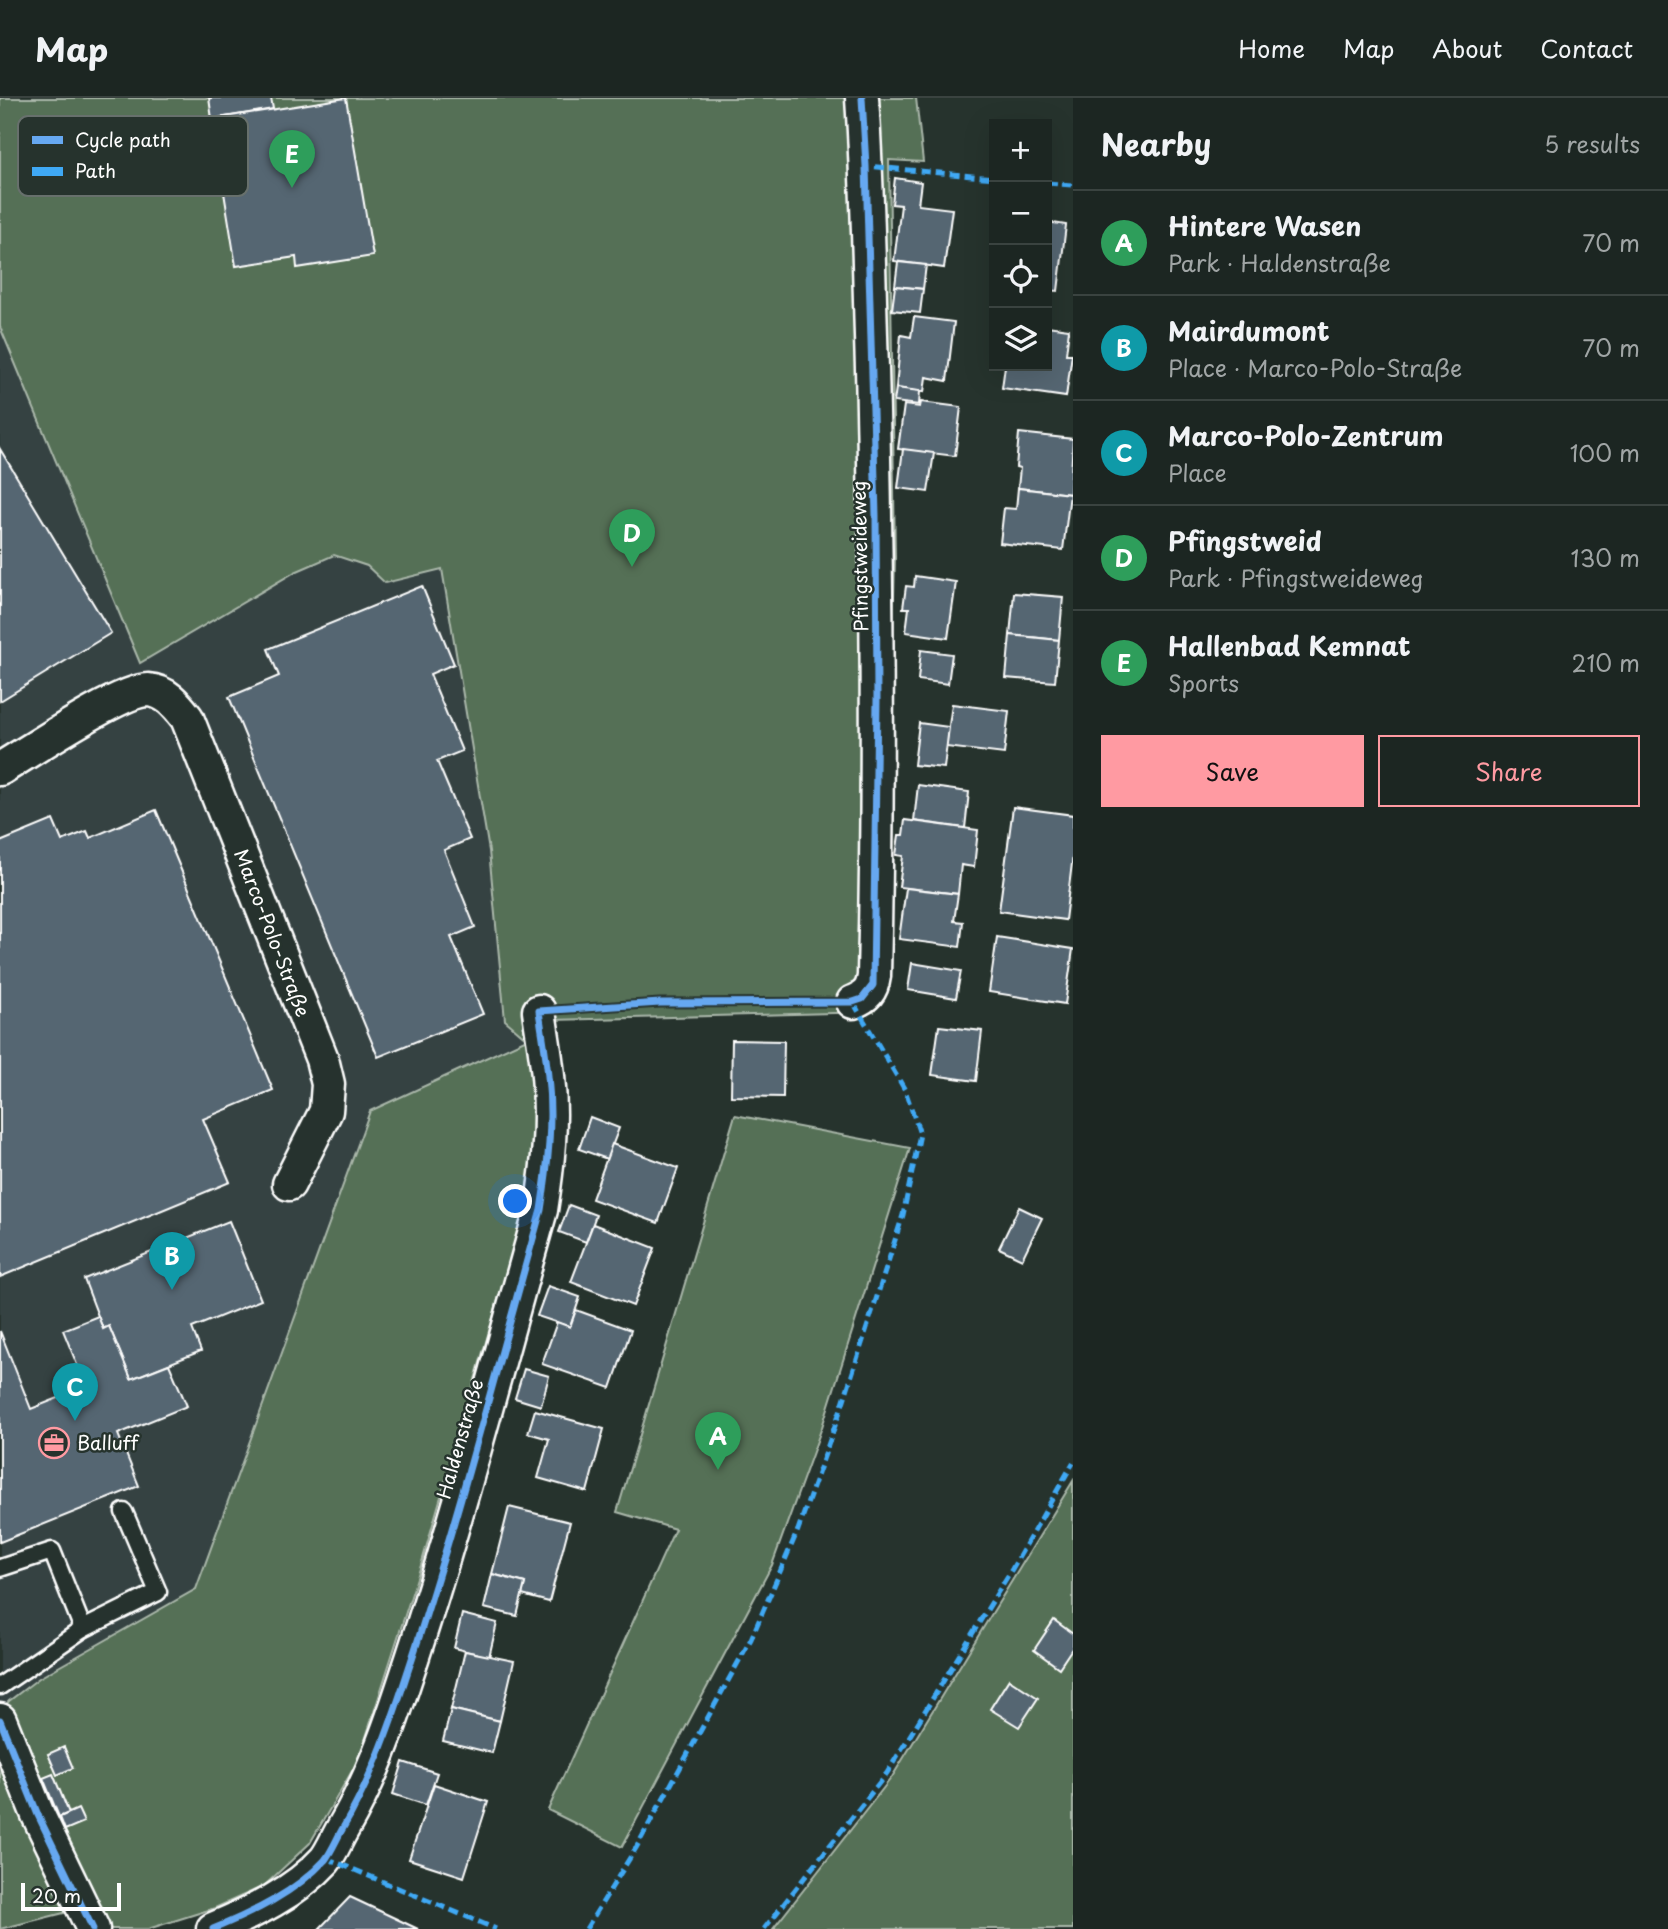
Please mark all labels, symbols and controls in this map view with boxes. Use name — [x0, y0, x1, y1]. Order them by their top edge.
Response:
text: Map — [35, 23, 108, 73]
text: Home — [1238, 30, 1305, 66]
text: Map — [1343, 30, 1394, 66]
text: About — [1432, 30, 1502, 66]
text: Contact — [1540, 30, 1633, 66]
legend — [18, 116, 248, 196]
map controls — [989, 119, 1052, 371]
button: + — [989, 119, 1052, 182]
text: Nearby — [1101, 121, 1211, 166]
text: Cycle path — [75, 125, 171, 153]
text: 5 results — [1544, 126, 1640, 161]
pin: E — [269, 130, 315, 188]
text: Path — [75, 156, 116, 184]
button: − — [989, 182, 1052, 245]
text: Hintere Wasen — [1168, 206, 1361, 245]
text: A — [1115, 225, 1133, 260]
text: 70 m — [1582, 225, 1640, 260]
button: locate — [989, 245, 1052, 308]
text: Park · Haldenstraße — [1168, 245, 1391, 280]
button: layers — [989, 308, 1052, 371]
text: Mairdumont — [1168, 311, 1330, 350]
text: B — [1116, 330, 1132, 365]
text: 70 m — [1582, 330, 1640, 365]
text: Place · Marco-Polo-Straße — [1168, 350, 1462, 385]
text: Marco-Polo-Zentrum — [1168, 416, 1444, 455]
text: C — [1115, 435, 1133, 470]
text: 100 m — [1570, 435, 1640, 470]
text: Place — [1168, 455, 1227, 490]
street label: Pfingstweideweg — [844, 480, 874, 632]
pin: D — [609, 509, 655, 567]
text: Pfingstweid — [1168, 521, 1322, 560]
text: D — [1115, 540, 1133, 575]
text: 130 m — [1570, 540, 1640, 575]
text: Park · Pfingstweideweg — [1168, 560, 1424, 595]
text: Hallenbad Kemnat — [1168, 626, 1411, 665]
text: E — [1117, 645, 1131, 680]
text: 210 m — [1572, 645, 1640, 680]
text: Sports — [1168, 665, 1239, 700]
button: Save — [1101, 735, 1364, 807]
button: Share — [1378, 735, 1640, 807]
street label: Marco-Polo-Straße — [228, 845, 318, 1021]
your location — [498, 1184, 532, 1218]
pin: B — [149, 1232, 195, 1290]
pin: C — [52, 1363, 98, 1421]
street label: Haldenstraße — [429, 1376, 490, 1502]
pin: A — [695, 1412, 741, 1470]
office icon: Balluff — [37, 1426, 71, 1460]
place label: Balluff — [77, 1428, 140, 1456]
scale bar — [21, 1880, 121, 1912]
text: 20 m — [32, 1881, 81, 1909]

